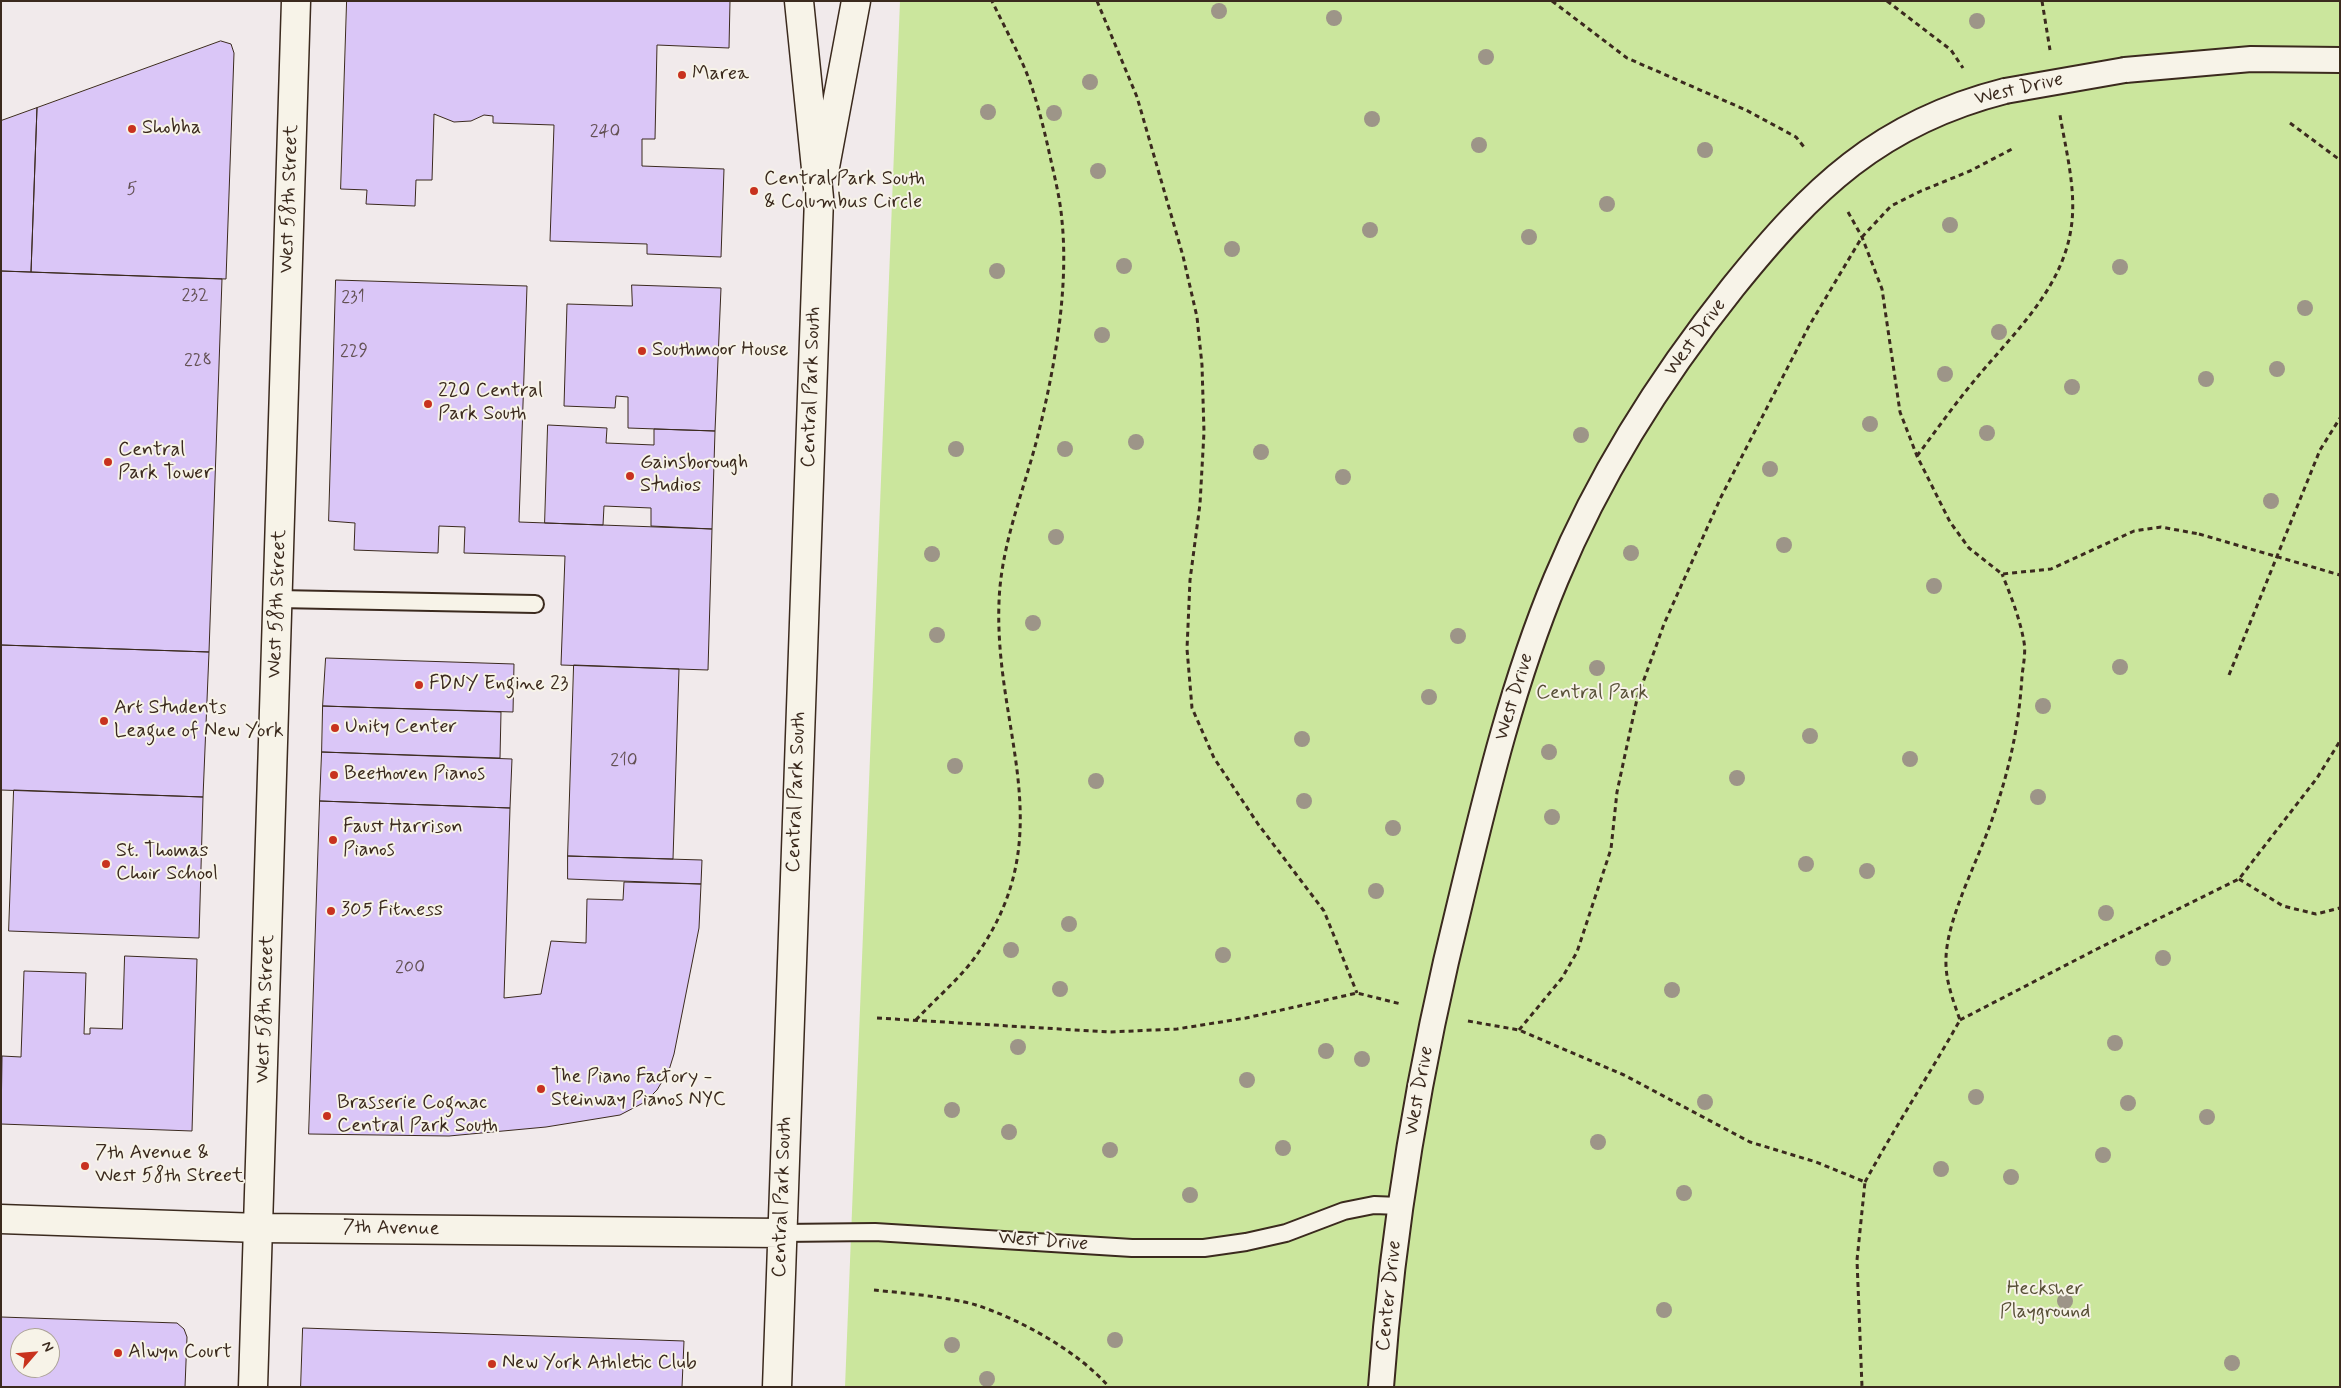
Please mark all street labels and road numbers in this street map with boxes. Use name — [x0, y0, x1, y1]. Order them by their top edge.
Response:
street label: West Drive — [1972, 68, 2066, 112]
street label: West 58th Street — [275, 124, 305, 274]
street label: West Drive — [1660, 294, 1732, 382]
street label: Central Park South — [797, 306, 827, 468]
street label: West 58th Street — [263, 529, 293, 679]
street label: West Drive — [1490, 650, 1540, 744]
street label: Central Park South — [782, 711, 812, 873]
street label: West 58th Street — [251, 934, 281, 1084]
street label: West Drive — [1400, 1044, 1440, 1138]
street label: Central Park South — [768, 1116, 798, 1278]
street label: 7th Avenue — [342, 1216, 440, 1242]
street label: West Drive — [997, 1227, 1089, 1257]
street label: Center Drive — [1372, 1239, 1408, 1353]

